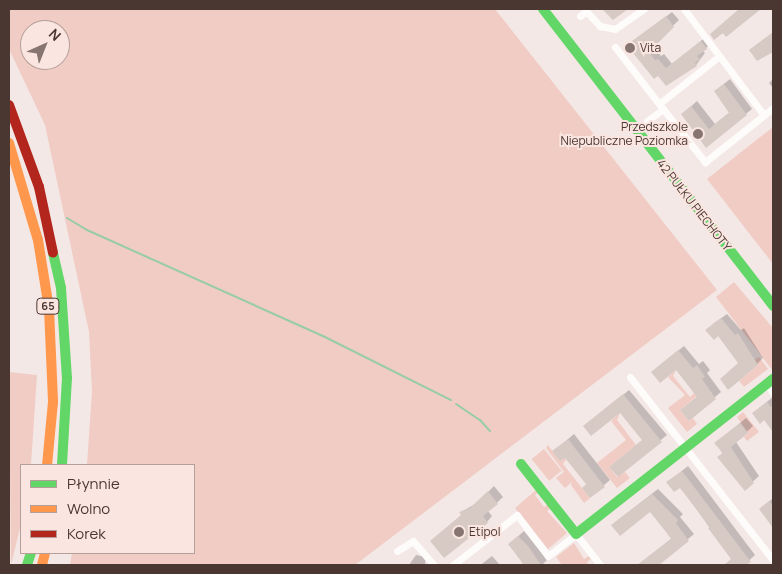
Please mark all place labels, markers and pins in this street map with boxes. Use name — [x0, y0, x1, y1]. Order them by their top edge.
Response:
place label: Vita — [640, 41, 661, 55]
marker: Vita — [624, 42, 636, 54]
place label: Przedszkole Niepubliczne Poziomka — [561, 120, 688, 148]
marker: Przedszkole Niepubliczne Poziomka — [692, 128, 704, 140]
place label: Etipol — [469, 525, 500, 539]
marker: Etipol — [453, 526, 465, 538]

